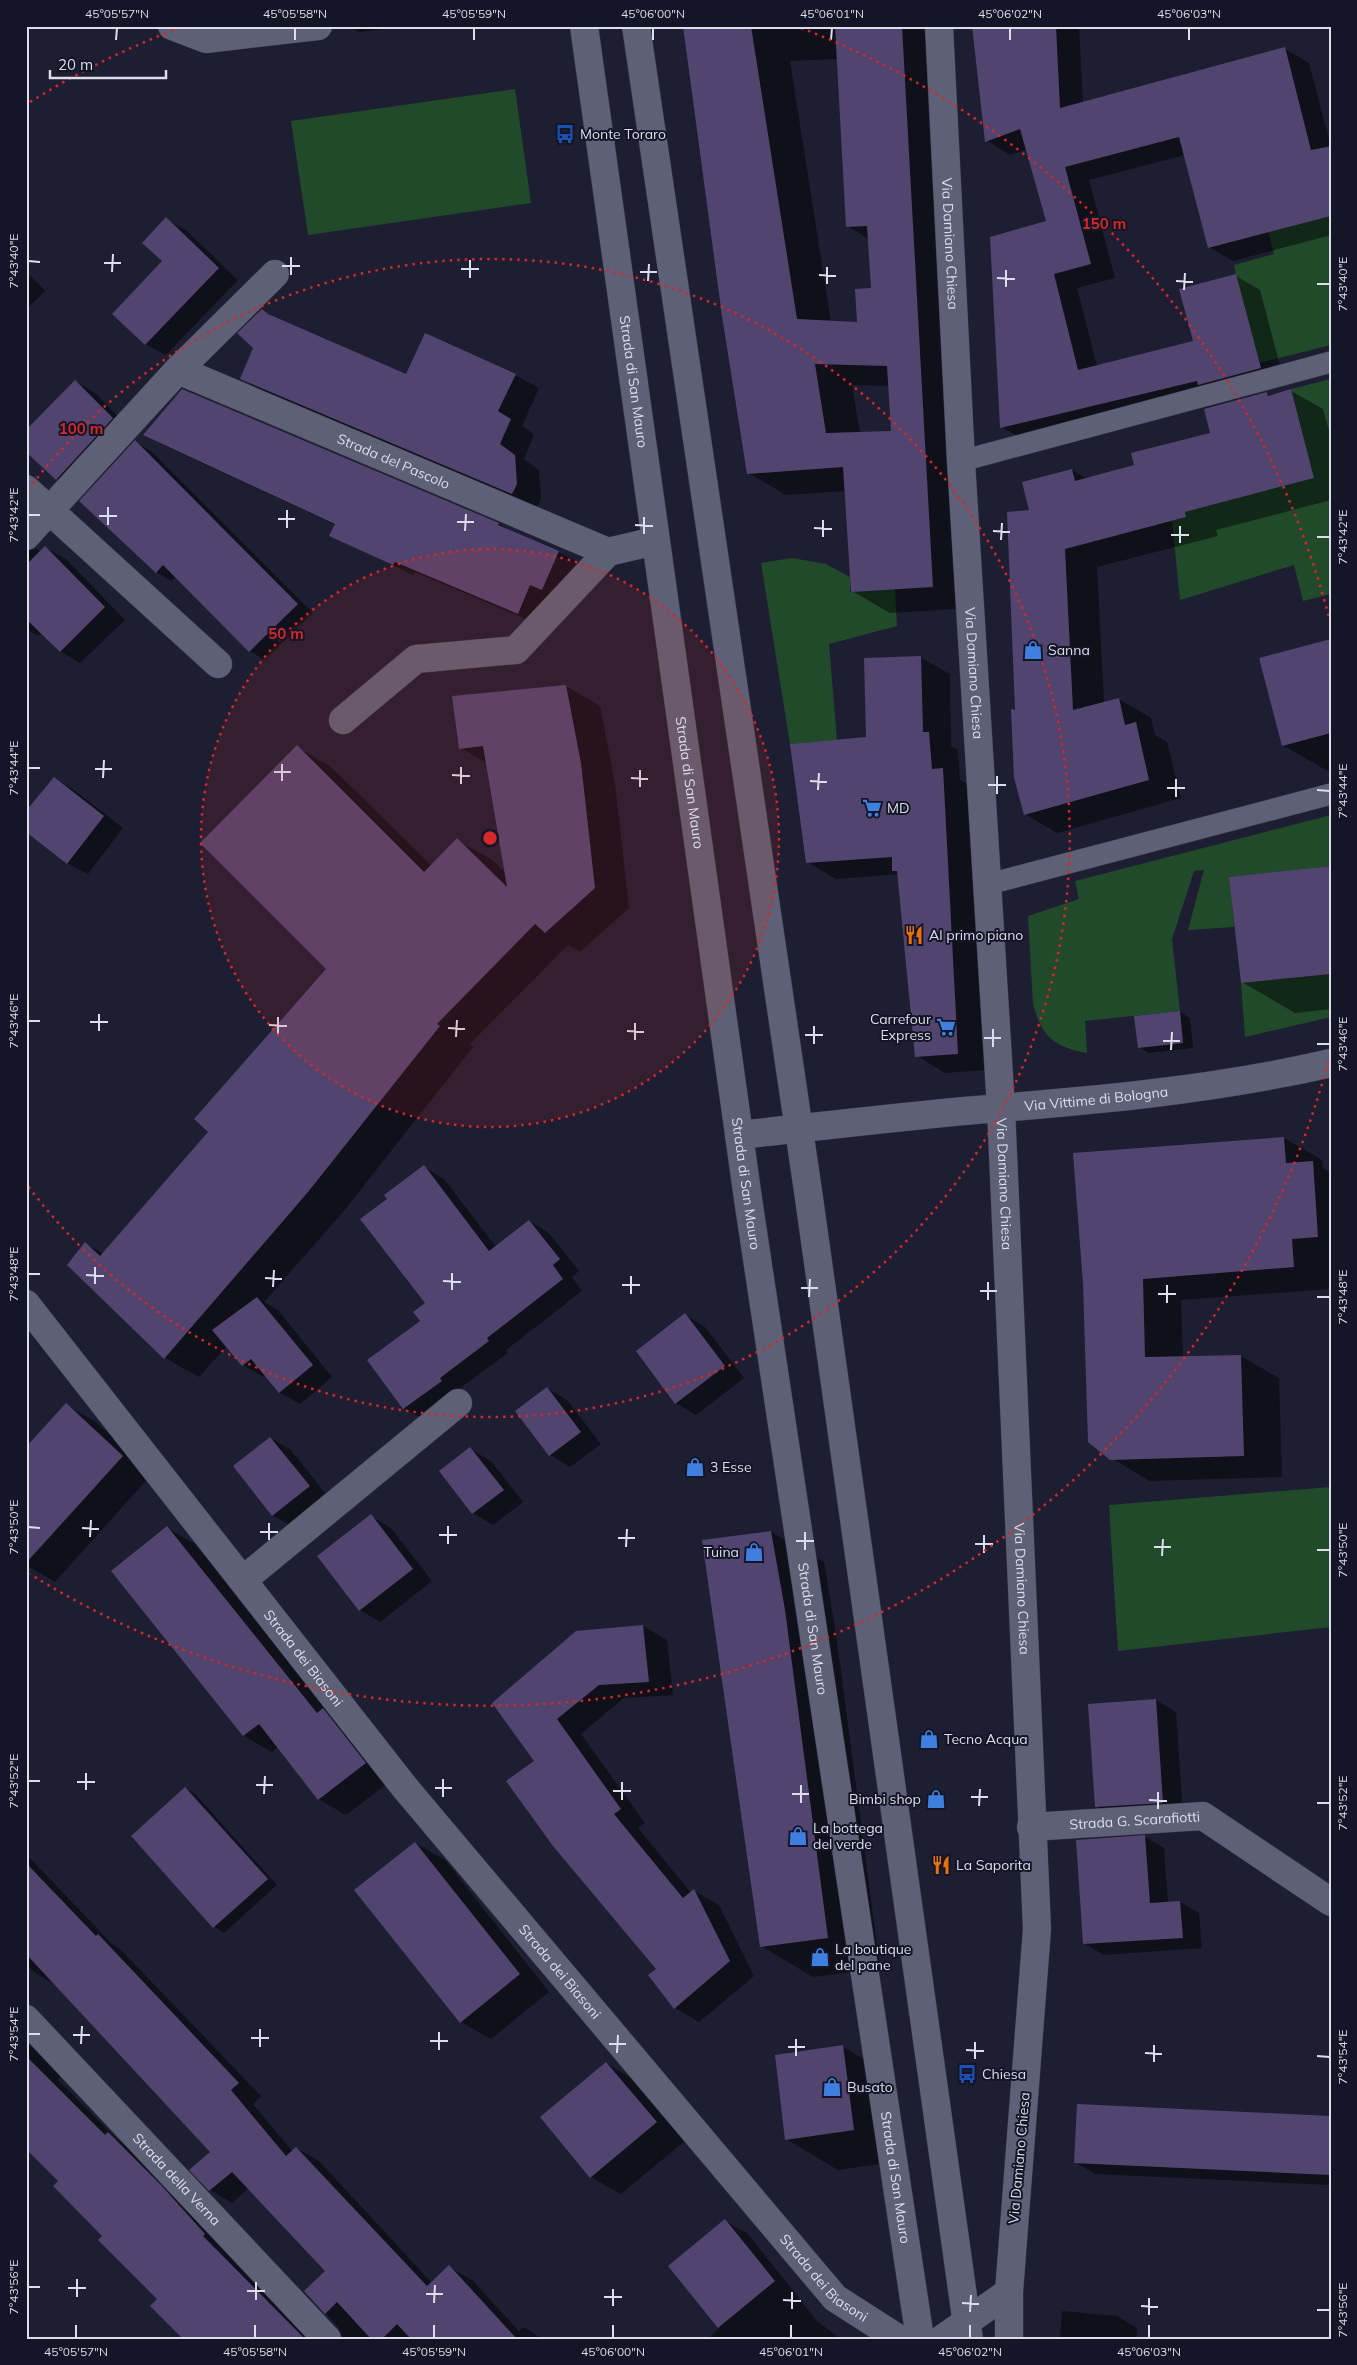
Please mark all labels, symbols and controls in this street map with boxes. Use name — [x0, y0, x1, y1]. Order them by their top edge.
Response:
text: 45°05'57"N — [85, 6, 149, 21]
text: 45°05'58"N — [263, 6, 327, 21]
text: 45°05'59"N — [442, 6, 506, 21]
text: 45°06'00"N — [621, 6, 685, 21]
text: 45°06'01"N — [800, 6, 864, 21]
text: 45°06'02"N — [978, 6, 1042, 21]
text: 45°06'03"N — [1157, 6, 1221, 21]
scale bar — [50, 48, 166, 80]
text: 20 m — [58, 55, 93, 74]
bus stop icon: Monte Toraro — [554, 123, 576, 145]
place label: Monte Toraro — [580, 125, 666, 143]
street label: Via Damiano Chiesa — [938, 177, 962, 310]
text: 150 m — [1082, 214, 1126, 233]
text: 7°43'40"E — [6, 234, 21, 288]
text: 7°43'40"E — [1335, 257, 1350, 311]
street label: Strada di San Mauro — [616, 314, 652, 449]
text: 100 m — [59, 419, 103, 438]
street label: Strada del Pascolo — [334, 429, 453, 493]
text: 7°43'42"E — [6, 488, 21, 542]
text: 7°43'42"E — [1335, 510, 1350, 564]
street label: Via Damiano Chiesa — [961, 607, 987, 740]
text: 50 m — [268, 624, 304, 643]
shop icon: Sanna — [1022, 639, 1044, 661]
place label: Sanna — [1048, 641, 1090, 659]
street label: Strada di San Mauro — [672, 715, 708, 850]
text: 7°43'44"E — [6, 741, 21, 795]
text: 7°43'44"E — [1335, 764, 1350, 818]
supermarket icon: MD — [861, 797, 883, 819]
place label: MD — [887, 799, 909, 817]
centre of rings — [481, 829, 499, 847]
restaurant icon: Al primo piano — [903, 924, 925, 946]
place label: Al primo piano — [929, 926, 1023, 944]
text: 7°43'46"E — [6, 994, 21, 1048]
place label: Carrefour Express — [870, 1010, 932, 1044]
supermarket icon: Carrefour Express — [935, 1016, 957, 1038]
text: 7°43'46"E — [1335, 1017, 1350, 1071]
street label: Via Vittime di Bologna — [1024, 1082, 1169, 1115]
street label: Strada di San Mauro — [728, 1116, 765, 1251]
street label: Via Damiano Chiesa — [992, 1118, 1016, 1251]
text: 7°43'48"E — [6, 1247, 21, 1301]
text: 7°43'48"E — [1335, 1270, 1350, 1324]
shop icon: 3 Esse — [684, 1456, 706, 1478]
place label: 3 Esse — [710, 1458, 752, 1476]
text: 7°43'50"E — [6, 1500, 21, 1554]
street label: Via Damiano Chiesa — [1010, 1522, 1034, 1655]
text: 7°43'50"E — [1335, 1523, 1350, 1577]
shop icon: Tuina — [743, 1541, 765, 1563]
place label: Tuina — [704, 1543, 739, 1561]
street label: Strada di San Mauro — [794, 1561, 832, 1696]
street label: Strada dei Biasoni — [260, 1606, 347, 1710]
shop icon: Tecno Acqua — [918, 1728, 940, 1750]
place label: Tecno Acqua — [944, 1730, 1028, 1748]
text: 7°43'52"E — [6, 1754, 21, 1808]
text: 7°43'52"E — [1335, 1776, 1350, 1830]
shop icon: Bimbi shop — [925, 1788, 947, 1810]
place label: Bimbi shop — [849, 1790, 921, 1808]
street label: Strada G. Scarafiotti — [1069, 1807, 1201, 1834]
place label: La bottega del verde — [813, 1819, 883, 1853]
shop icon: La bottega del verde — [787, 1825, 809, 1847]
restaurant icon: La Saporita — [930, 1854, 952, 1876]
place label: La Saporita — [956, 1856, 1031, 1874]
street label: Strada dei Biasoni — [515, 1921, 605, 2023]
place label: La boutique del pane — [835, 1940, 911, 1974]
shop icon: La boutique del pane — [809, 1946, 831, 1968]
text: 7°43'54"E — [6, 2007, 21, 2061]
text: 7°43'54"E — [1335, 2030, 1350, 2084]
bus stop icon: Chiesa — [956, 2063, 978, 2085]
place label: Chiesa — [982, 2065, 1026, 2083]
shop icon: Busato — [821, 2076, 843, 2098]
place label: Busato — [847, 2078, 893, 2096]
street label: Via Damiano Chiesa — [1004, 2091, 1034, 2225]
street label: Strada di San Mauro — [877, 2110, 914, 2245]
street label: Strada della Verna — [129, 2129, 225, 2229]
street label: Strada dei Biasoni — [776, 2230, 871, 2326]
text: 7°43'56"E — [6, 2260, 21, 2314]
text: 7°43'56"E — [1335, 2283, 1350, 2337]
text: 45°05'57"N — [44, 2344, 108, 2359]
text: 45°05'58"N — [223, 2344, 287, 2359]
text: 45°05'59"N — [402, 2344, 466, 2359]
text: 45°06'00"N — [581, 2344, 645, 2359]
text: 45°06'01"N — [759, 2344, 823, 2359]
text: 45°06'02"N — [938, 2344, 1002, 2359]
text: 45°06'03"N — [1117, 2344, 1181, 2359]

